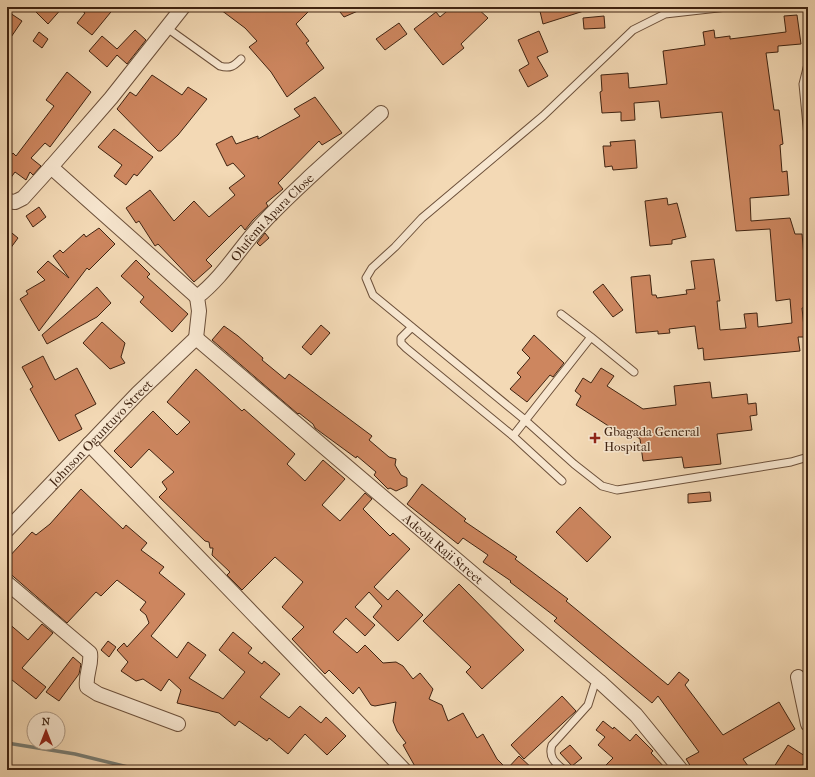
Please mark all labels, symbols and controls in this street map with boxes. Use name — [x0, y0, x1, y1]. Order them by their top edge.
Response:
street label: Olufemi Apara Close — [227, 169, 317, 264]
street label: Johnson Oguntuyo Street — [45, 376, 155, 490]
place label: Gbagada General Hospital — [604, 424, 700, 454]
marker: Gbagada General Hospital — [589, 432, 601, 444]
street label: Adeola Raji Street — [399, 510, 487, 587]
north arrow — [26, 711, 66, 751]
text: N — [42, 715, 51, 728]

